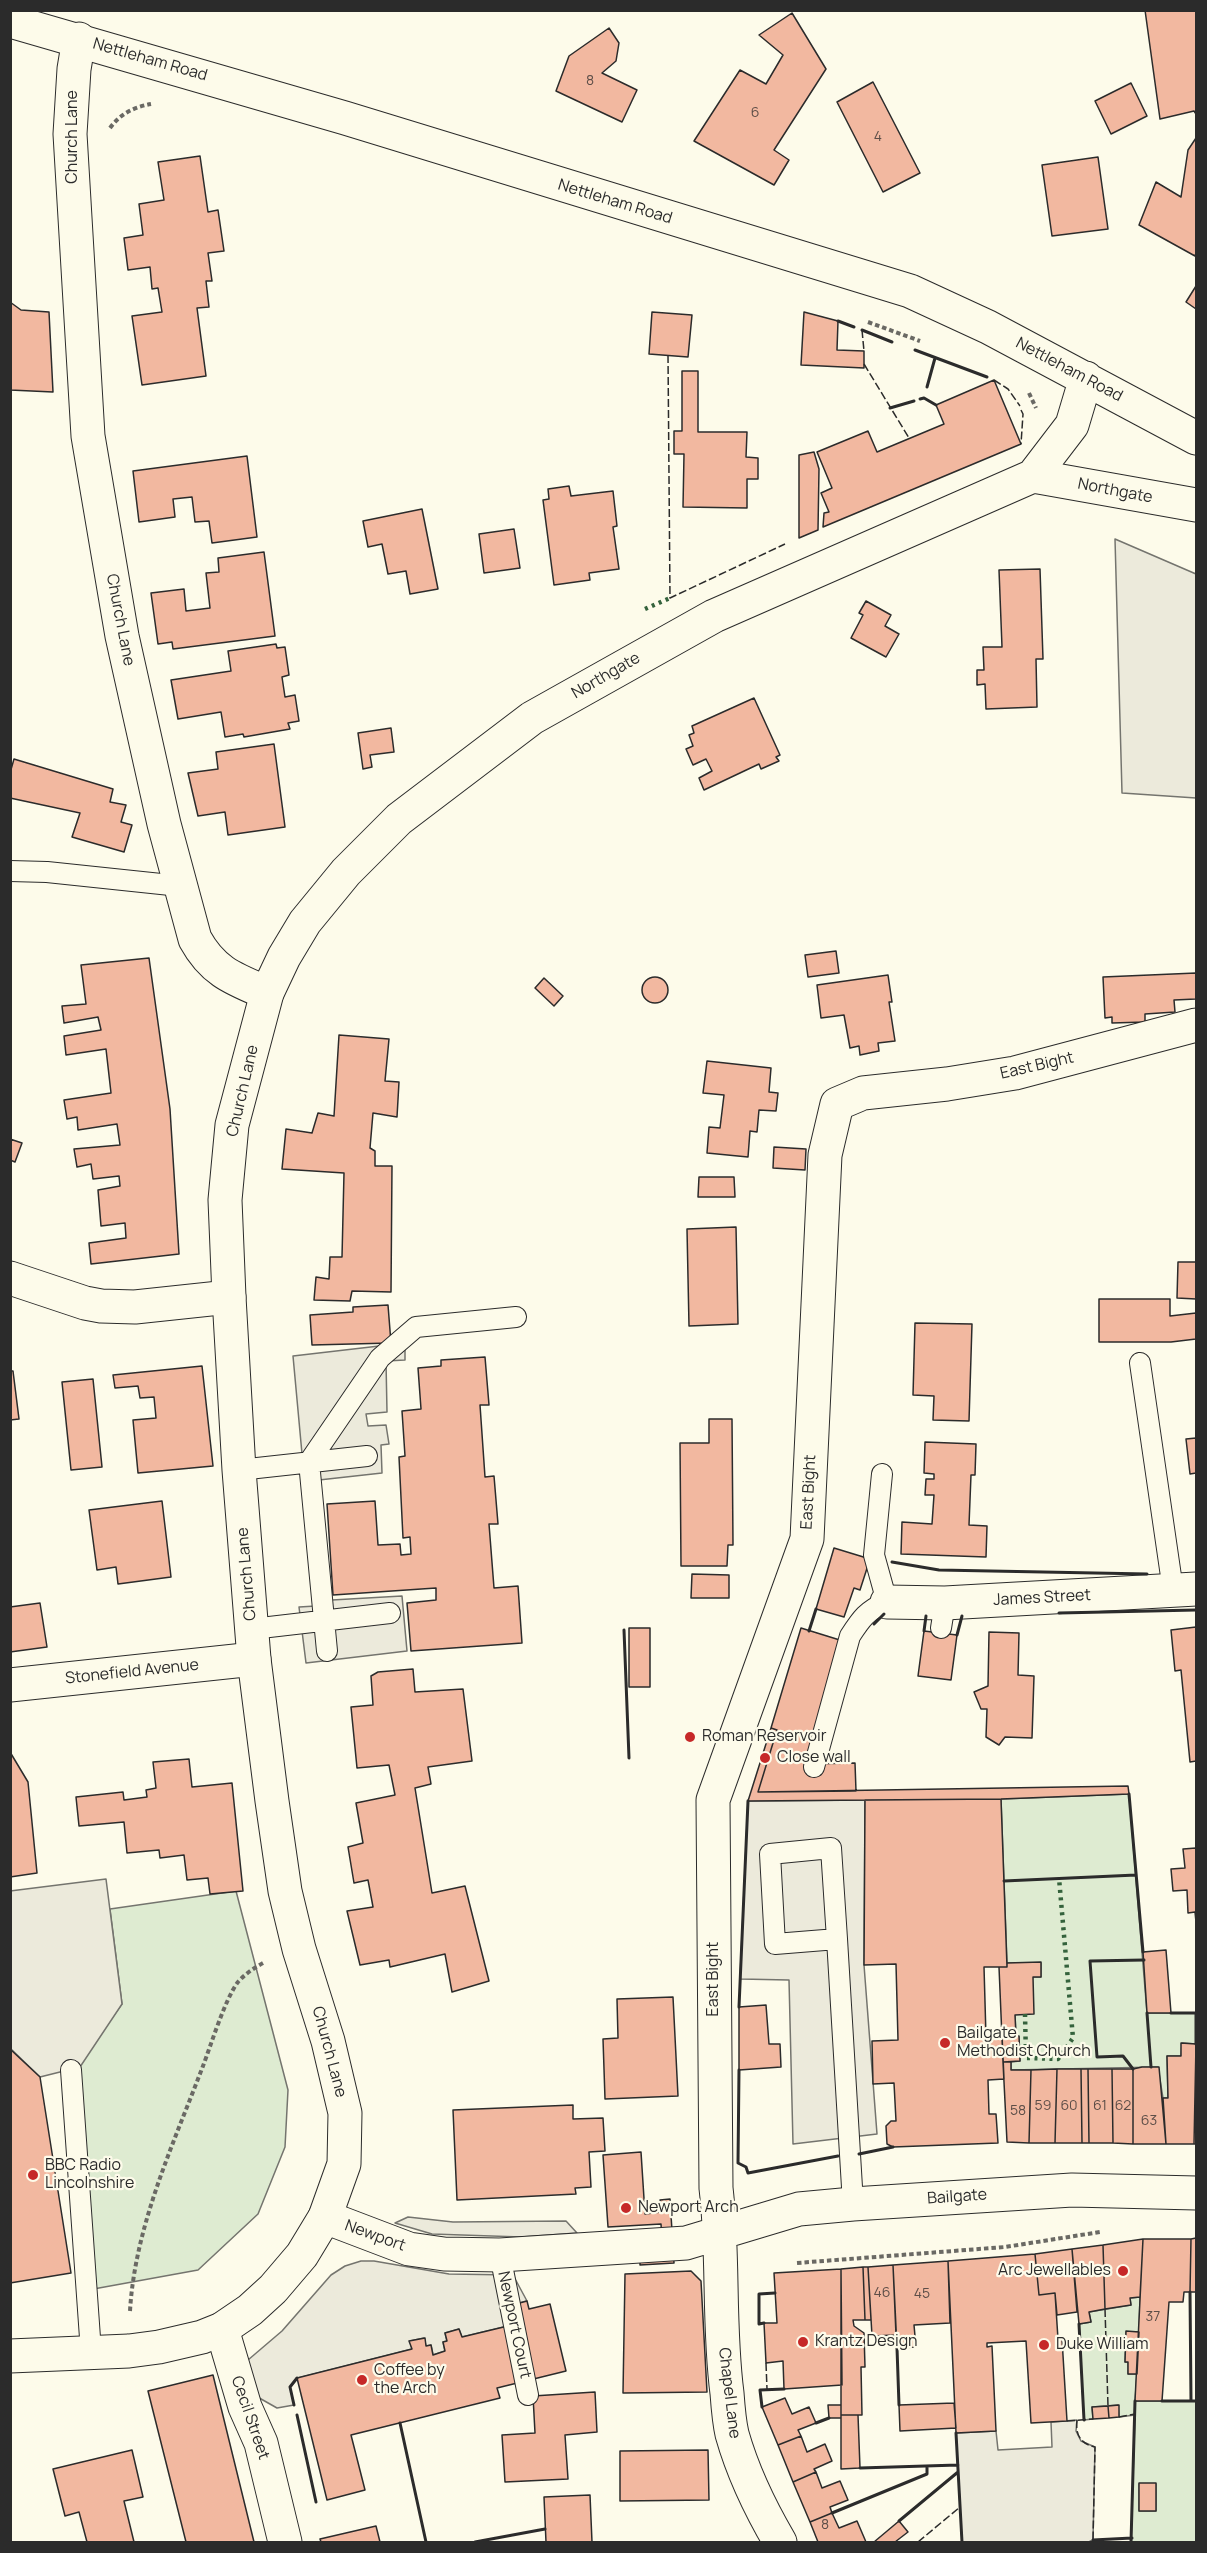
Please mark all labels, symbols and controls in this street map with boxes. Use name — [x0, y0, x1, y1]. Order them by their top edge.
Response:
street label: Nettleham Road — [90, 34, 210, 86]
house number: 8 — [586, 73, 594, 89]
street label: Church Lane — [63, 90, 83, 184]
house number: 6 — [751, 105, 759, 121]
house number: 4 — [874, 129, 882, 145]
street label: Nettleham Road — [556, 176, 674, 228]
street label: Nettleham Road — [1012, 334, 1126, 406]
street label: Northgate — [1076, 474, 1154, 508]
street label: Church Lane — [102, 572, 138, 668]
street label: Northgate — [568, 649, 644, 703]
street label: Church Lane — [223, 1043, 263, 1139]
street label: East Bight — [998, 1048, 1076, 1084]
street label: East Bight — [797, 1454, 821, 1530]
street label: Church Lane — [233, 1527, 261, 1621]
street label: James Street — [993, 1586, 1091, 1610]
street label: Stonefield Avenue — [64, 1655, 200, 1689]
place label: Roman Reservoir — [702, 1727, 826, 1747]
marker: Roman Reservoir — [683, 1730, 697, 1744]
place label: Close wall — [777, 1748, 851, 1768]
marker: Close wall — [758, 1751, 772, 1765]
street label: East Bight — [704, 1942, 724, 2016]
street label: Church Lane — [308, 2004, 350, 2100]
place label: Bailgate Methodist Church — [957, 2024, 1091, 2062]
marker: Bailgate Methodist Church — [938, 2036, 952, 2050]
house number: 59 — [1035, 2098, 1051, 2114]
house number: 60 — [1060, 2098, 1078, 2114]
house number: 61 — [1093, 2098, 1107, 2114]
house number: 62 — [1115, 2098, 1131, 2114]
house number: 58 — [1010, 2103, 1026, 2119]
house number: 63 — [1141, 2113, 1157, 2129]
place label: BBC Radio Lincolnshire — [45, 2156, 134, 2194]
marker: BBC Radio Lincolnshire — [26, 2168, 40, 2182]
street label: Bailgate — [926, 2185, 988, 2209]
place label: Newport Arch — [638, 2198, 739, 2218]
marker: Newport Arch — [619, 2201, 633, 2215]
street label: Newport — [342, 2216, 408, 2256]
place label: Arc Jewellables — [998, 2261, 1111, 2281]
marker: Arc Jewellables — [1116, 2264, 1130, 2278]
street label: Newport Court — [493, 2270, 535, 2380]
house number: 46 — [874, 2285, 890, 2301]
house number: 45 — [914, 2286, 930, 2302]
house number: 37 — [1146, 2309, 1160, 2325]
place label: Krantz Design — [815, 2332, 918, 2352]
marker: Krantz Design — [796, 2335, 810, 2349]
place label: Duke William — [1056, 2335, 1149, 2355]
marker: Duke William — [1037, 2338, 1051, 2352]
street label: Chapel Lane — [714, 2346, 744, 2440]
place label: Coffee by the Arch — [374, 2361, 445, 2399]
marker: Coffee by the Arch — [355, 2373, 369, 2387]
street label: Cecil Street — [227, 2374, 273, 2462]
house number: 8 — [821, 2517, 829, 2533]

